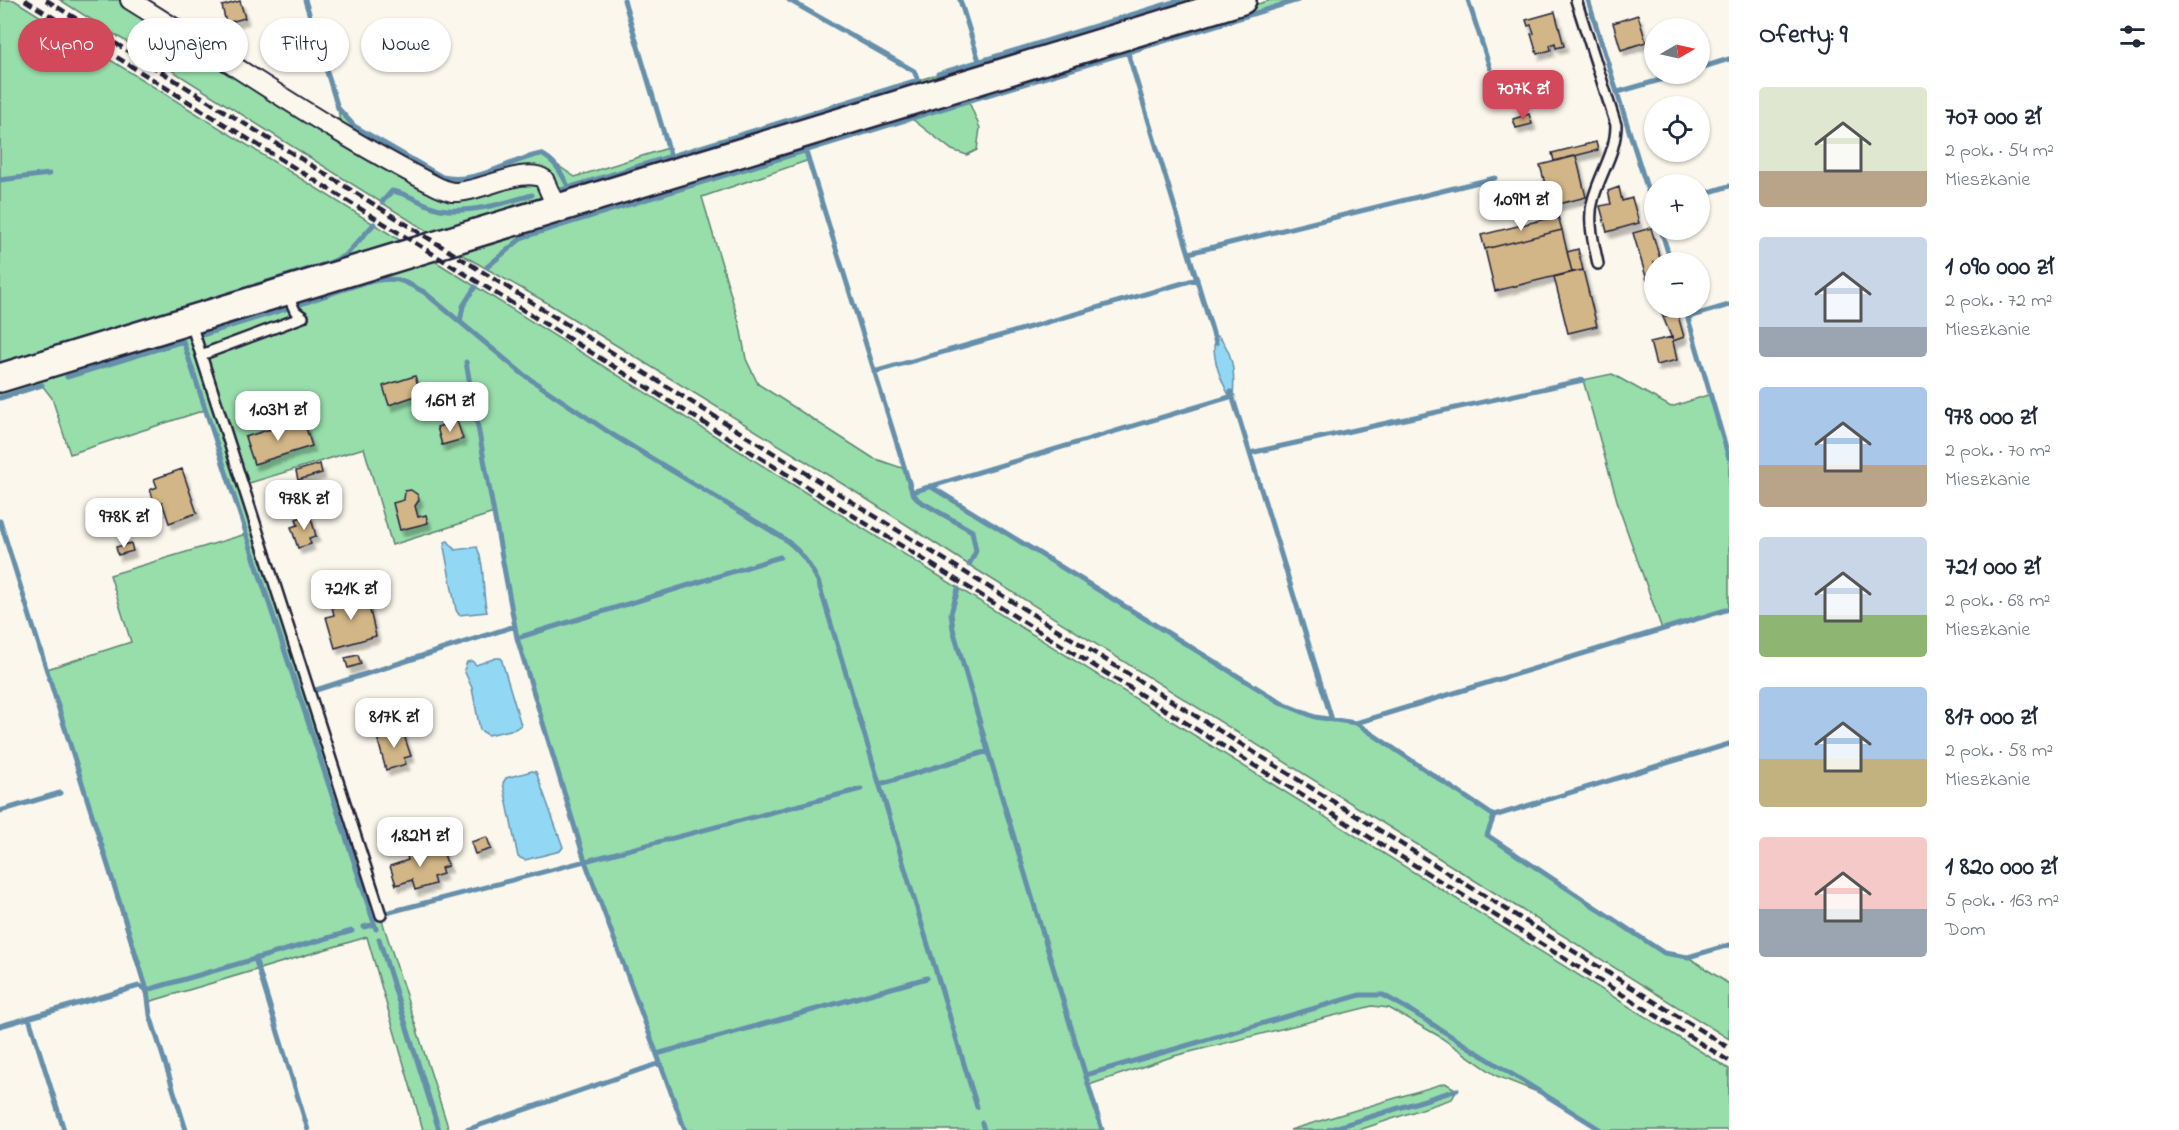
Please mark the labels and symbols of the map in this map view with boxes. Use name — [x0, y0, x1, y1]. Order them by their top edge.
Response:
north arrow — [1644, 18, 1710, 84]
pin: 707K zł — [1468, 70, 1578, 121]
pin: 1.09M zł — [1459, 181, 1583, 232]
pin: 1.6M zł — [395, 382, 505, 433]
pin: 1.03M zł — [216, 391, 340, 442]
pin: 978K zł — [249, 480, 359, 531]
pin: 978K zł — [69, 498, 179, 549]
pin: 721K zł — [296, 570, 406, 621]
pin: 817K zł — [339, 698, 449, 749]
pin: 1.82M zł — [358, 817, 482, 868]

